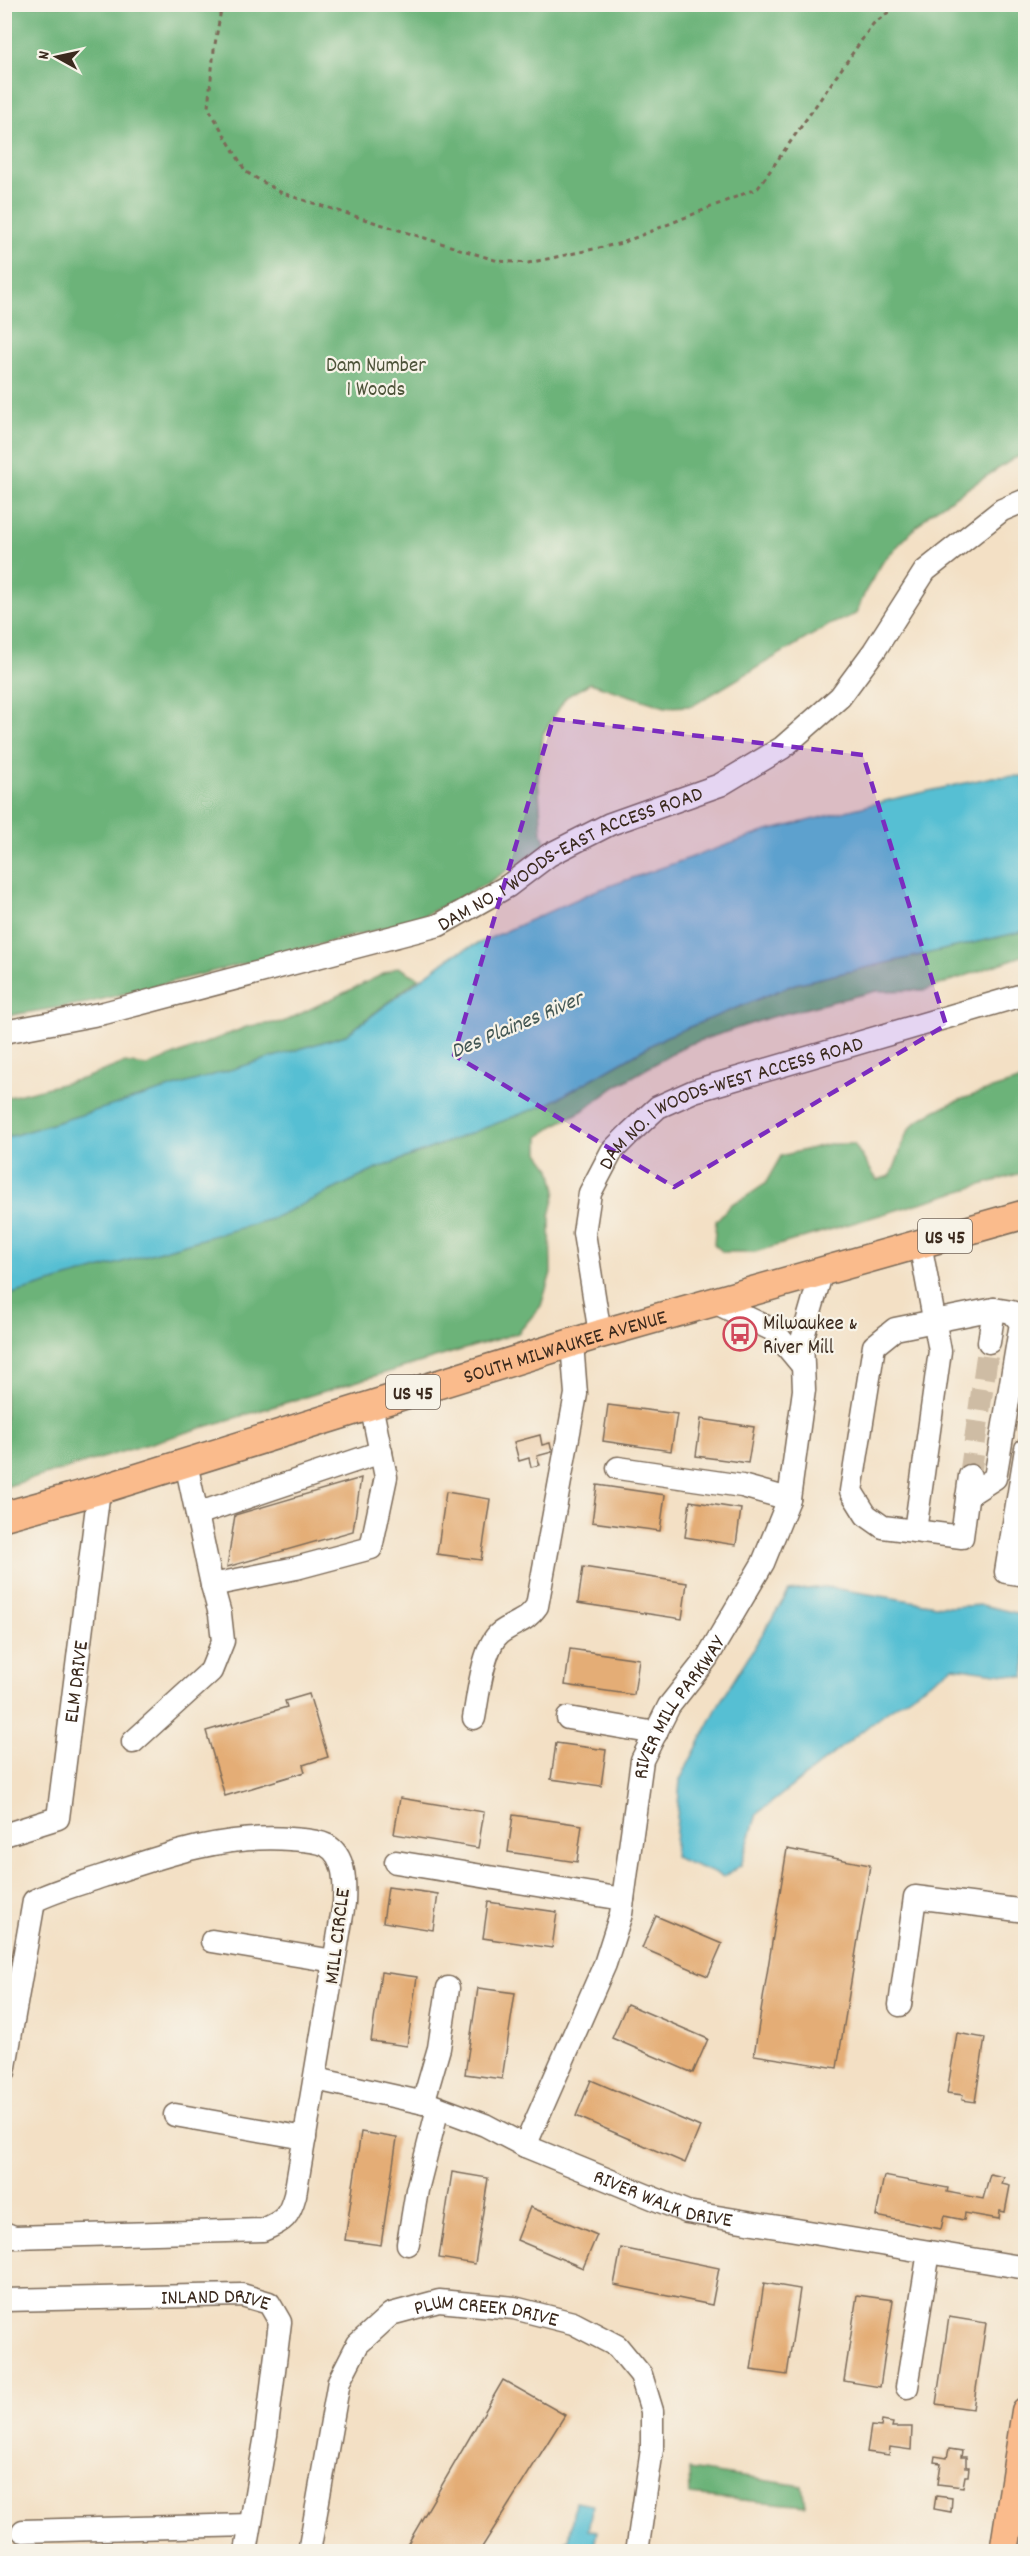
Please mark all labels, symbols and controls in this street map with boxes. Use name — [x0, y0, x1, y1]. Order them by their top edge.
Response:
north arrow — [27, 27, 87, 87]
text: N — [33, 50, 57, 61]
park label: Dam Number 1 Woods — [326, 352, 426, 406]
street label: DAM NO. 1 WOODS-EAST ACCESS ROAD — [433, 780, 708, 941]
water label: Des Plaines River — [447, 983, 591, 1068]
street label: DAM NO. 1 WOODS-WEST ACCESS ROAD — [593, 1030, 867, 1176]
road number: US 45 — [918, 1219, 972, 1253]
street label: SOUTH MILWAUKEE AVENUE — [460, 1304, 671, 1394]
place label: Milwaukee & River Mill — [763, 1310, 858, 1364]
bus stop icon: Milwaukee & River Mill — [722, 1316, 758, 1352]
road number: US 45 — [386, 1375, 440, 1409]
street label: RIVER MILL PARKWAY — [628, 1630, 735, 1781]
street label: ELM DRIVE — [58, 1639, 98, 1725]
street label: MILL CIRCLE — [318, 1886, 360, 1986]
street label: RIVER WALK DRIVE — [588, 2163, 735, 2237]
street label: INLAND DRIVE — [161, 2283, 274, 2321]
street label: PLUM CREEK DRIVE — [411, 2289, 562, 2337]

